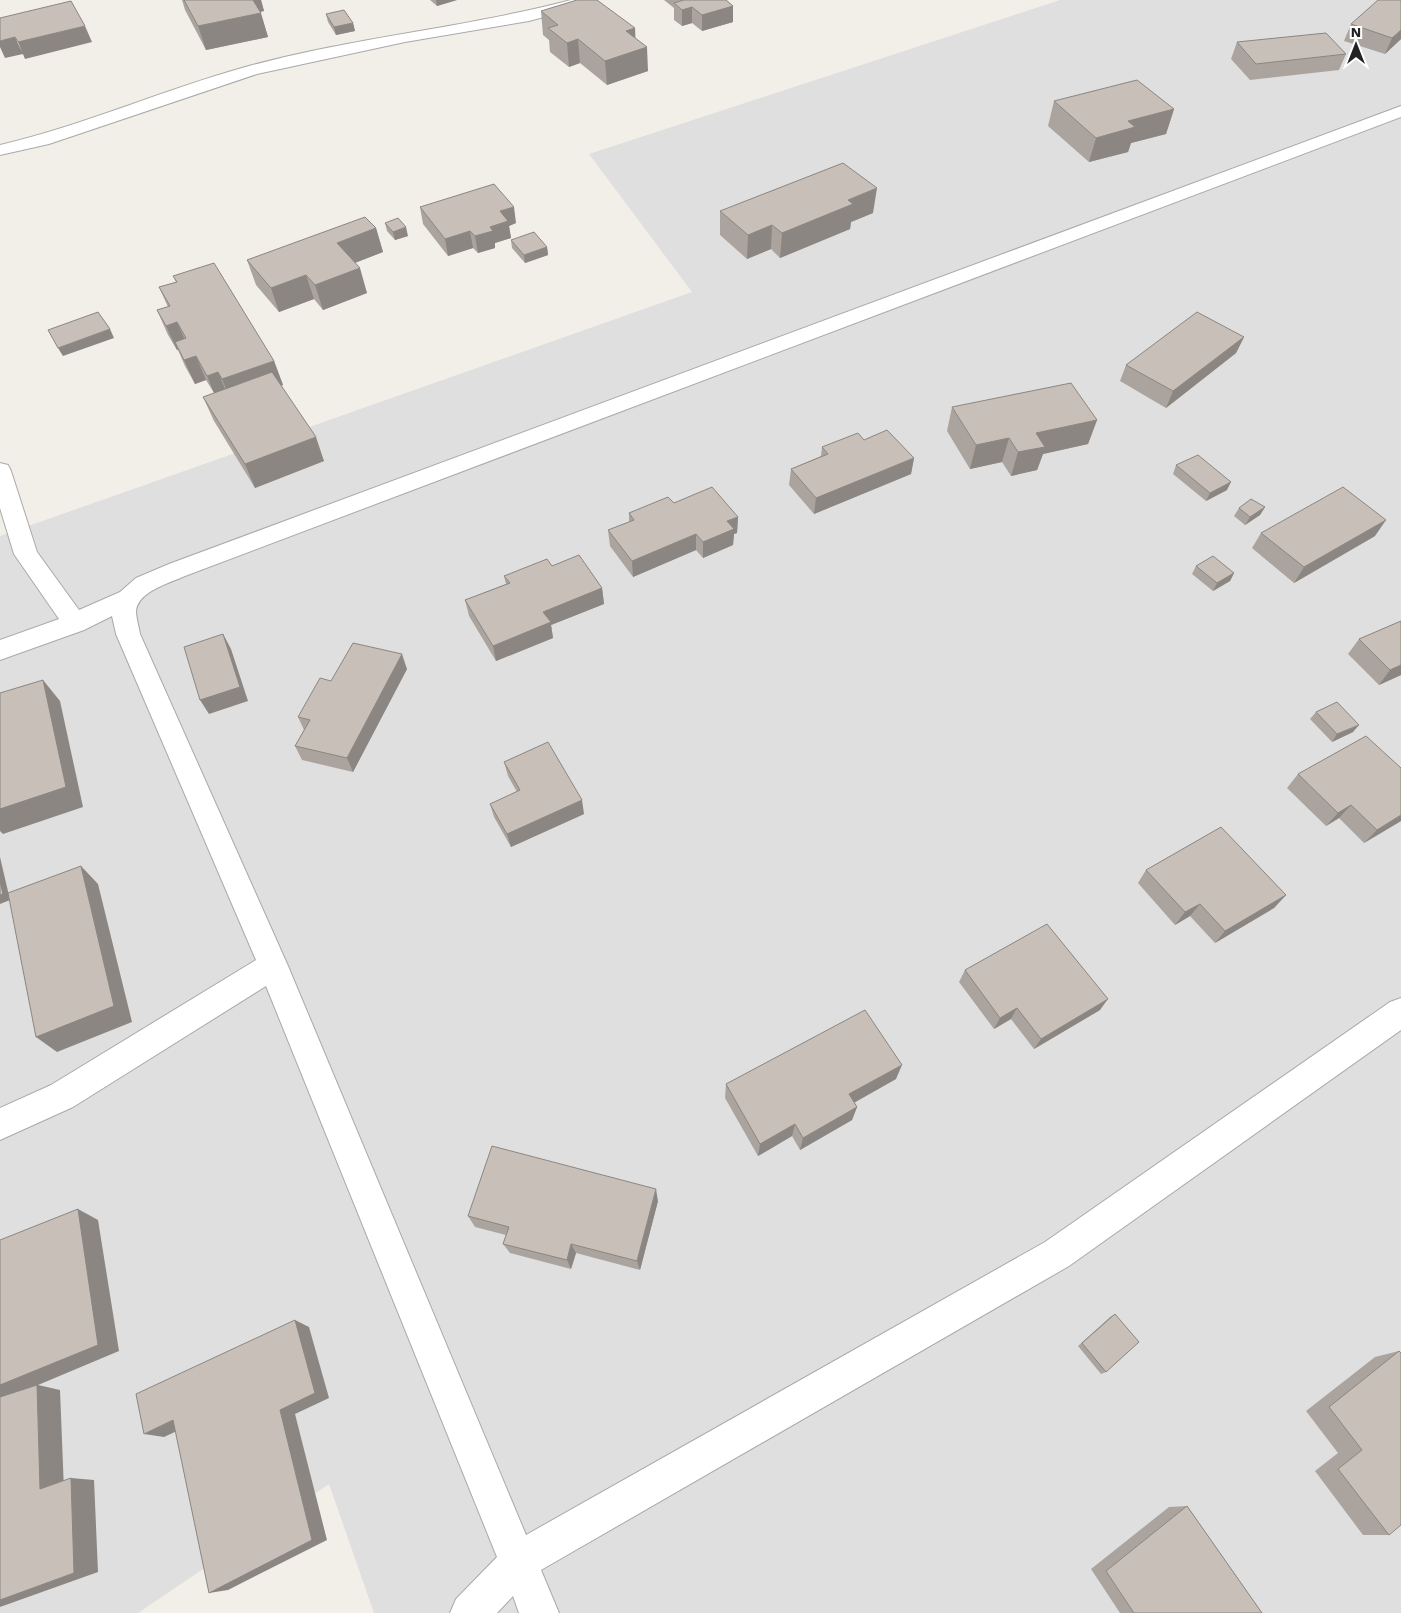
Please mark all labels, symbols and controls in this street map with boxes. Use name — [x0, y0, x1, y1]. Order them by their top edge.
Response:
north arrow — [1331, 20, 1381, 70]
text: N — [1351, 24, 1361, 40]

